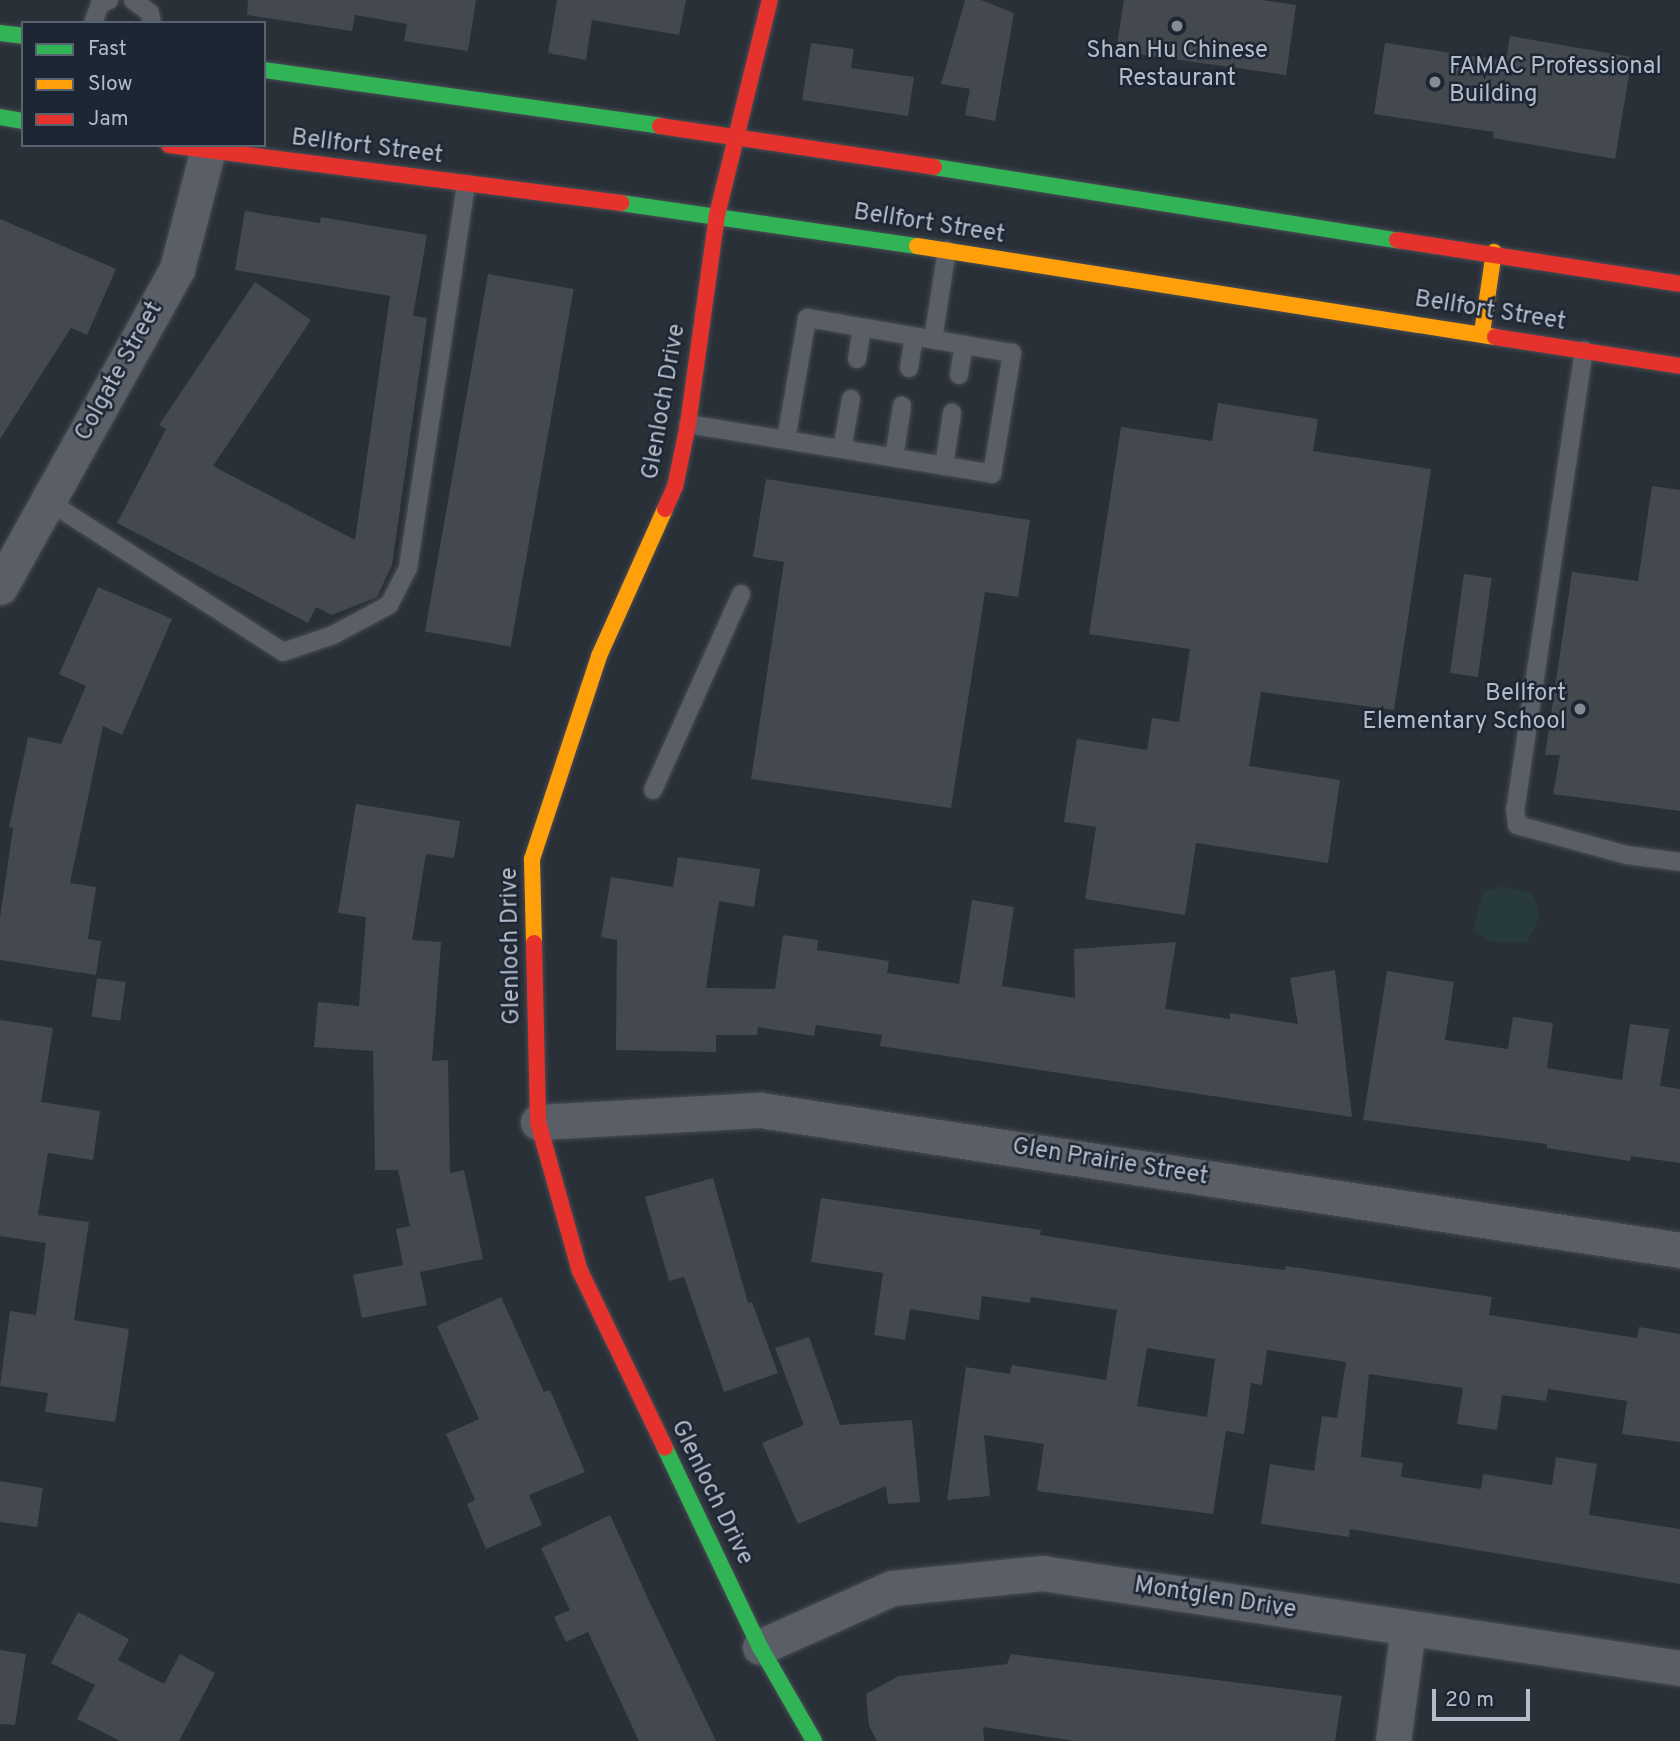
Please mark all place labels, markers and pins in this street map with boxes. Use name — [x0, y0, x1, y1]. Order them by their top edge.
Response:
marker: Shan Hu Chinese Restaurant — [1169, 18, 1185, 34]
place label: Shan Hu Chinese Restaurant — [1086, 38, 1268, 94]
place label: FAMAC Professional Building — [1449, 54, 1662, 110]
marker: FAMAC Professional Building — [1427, 74, 1443, 90]
place label: Bellfort Elementary School — [1362, 681, 1566, 737]
marker: Bellfort Elementary School — [1572, 701, 1588, 717]

